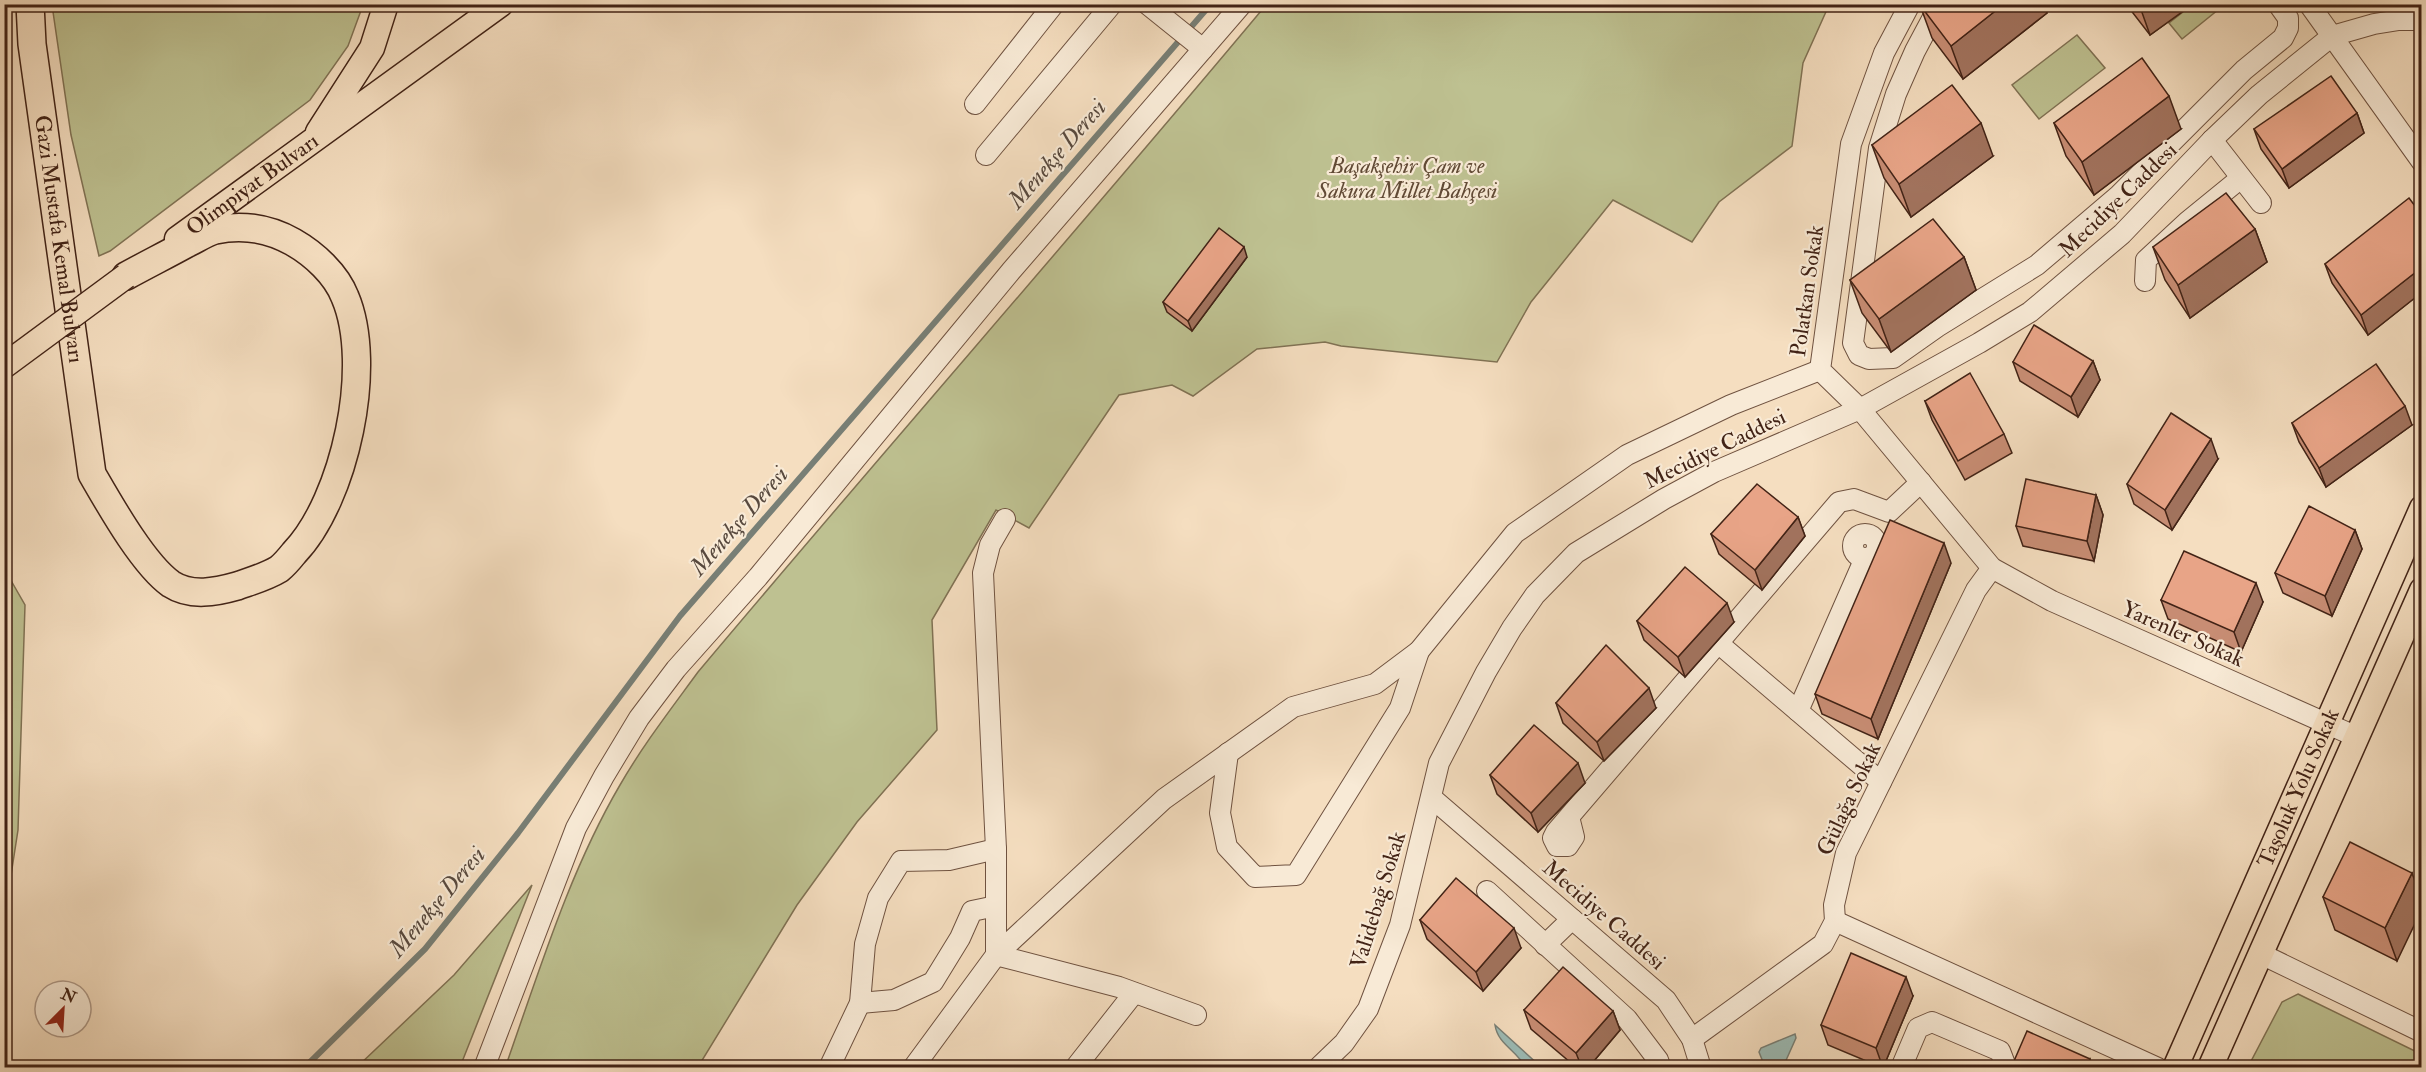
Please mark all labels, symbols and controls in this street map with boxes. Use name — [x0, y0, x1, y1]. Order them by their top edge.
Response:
water label: Menekşe Deresi — [1000, 93, 1113, 217]
street label: Gazi Mustafa Kemal Bulvarı — [28, 113, 90, 365]
street label: Olimpiyat Bulvarı — [180, 127, 324, 242]
street label: Mecidiye Caddesi — [2053, 136, 2183, 264]
park label: Başakşehir Çam ve Sakura Millet Bahçesi — [1316, 152, 1497, 205]
street label: Polatkan Sokak — [1784, 223, 1830, 359]
street label: Mecidiye Caddesi — [1640, 403, 1790, 495]
water label: Menekşe Deresi — [682, 460, 795, 584]
street label: Yarenler Sokak — [2117, 595, 2249, 674]
street label: Taşoluk Yolu Sokak — [2251, 704, 2346, 872]
street label: Gülağa Sokak — [1811, 738, 1888, 860]
street label: Validebağ Sokak — [1344, 828, 1412, 972]
water label: Menekşe Deresi — [380, 840, 493, 965]
street label: Mecidiye Caddesi — [1537, 854, 1671, 976]
north arrow — [33, 979, 93, 1039]
text: N — [57, 984, 80, 1009]

